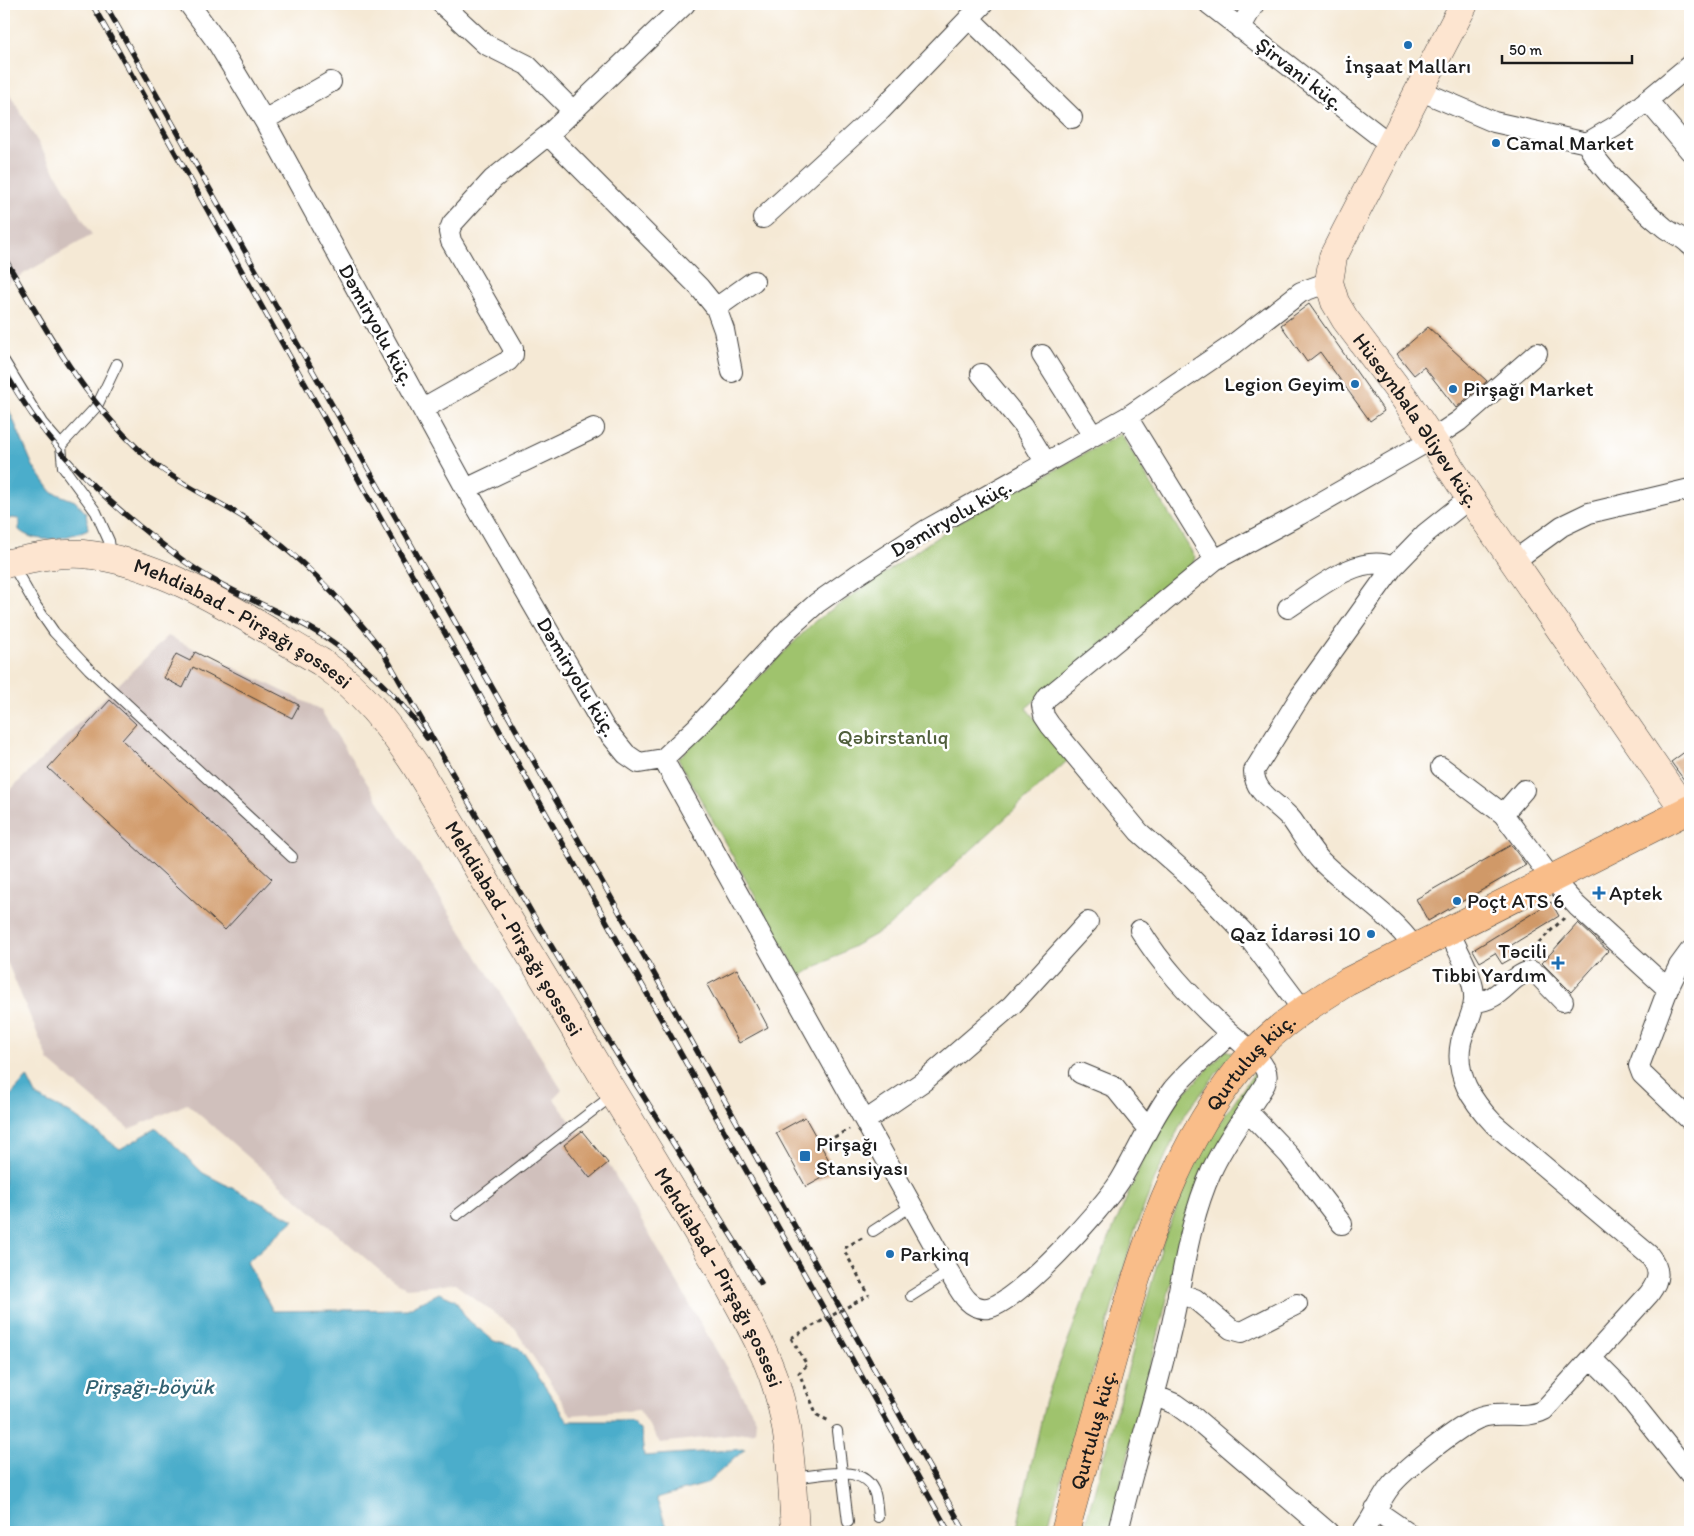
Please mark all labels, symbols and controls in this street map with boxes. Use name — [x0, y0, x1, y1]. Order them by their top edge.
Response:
street label: Şirvani küç. — [1251, 31, 1349, 116]
scale bar — [1502, 32, 1632, 64]
marker: İnşaat Malları — [1402, 39, 1414, 51]
text: 50 m — [1509, 41, 1542, 59]
place label: İnşaat Malları — [1345, 53, 1471, 78]
place label: Camal Market — [1506, 130, 1634, 155]
marker: Camal Market — [1490, 137, 1502, 149]
street label: Dəmiryolu küç. — [334, 259, 421, 390]
street label: Hüseynbala Əliyev küç. — [1348, 328, 1486, 512]
place label: Legion Geyim — [1224, 371, 1345, 396]
place label: Pirşağı Market — [1463, 376, 1594, 401]
marker: Legion Geyim — [1349, 378, 1361, 390]
marker: Pirşağı Market — [1447, 383, 1459, 395]
street label: Dəmiryolu küç. — [886, 473, 1016, 562]
street label: Mehdiabad - Pirşağı şossesi — [131, 552, 358, 693]
street label: Dəmiryolu küç. — [532, 612, 623, 741]
park label: Qəbirstanlıq — [838, 724, 948, 749]
street label: Mehdiabad - Pirşağı şossesi — [440, 816, 589, 1040]
place label: Aptek — [1609, 880, 1662, 905]
marker: Aptek — [1593, 887, 1605, 899]
place label: Poçt ATS 6 — [1467, 888, 1564, 913]
marker: Poçt ATS 6 — [1451, 895, 1463, 907]
place label: Qaz İdarəsi 10 — [1230, 921, 1361, 946]
marker: Qaz İdarəsi 10 — [1365, 928, 1377, 940]
place label: Təcili Tibbi Yardım — [1432, 938, 1547, 987]
marker: Təcili Tibbi Yardım — [1551, 956, 1565, 970]
street label: Qurtuluş küç. — [1200, 1007, 1300, 1115]
place label: Pirşağı Stansiyası — [816, 1131, 908, 1180]
marker: Pirşağı Stansiyası — [798, 1149, 812, 1163]
street label: Mehdiabad - Pirşağı şossesi — [649, 1163, 789, 1390]
place label: Parkinq — [900, 1241, 969, 1266]
marker: Parkinq — [884, 1248, 896, 1260]
street label: Qurtuluş küç. — [1064, 1367, 1121, 1493]
water label: Pirşağı-böyük — [84, 1373, 216, 1400]

